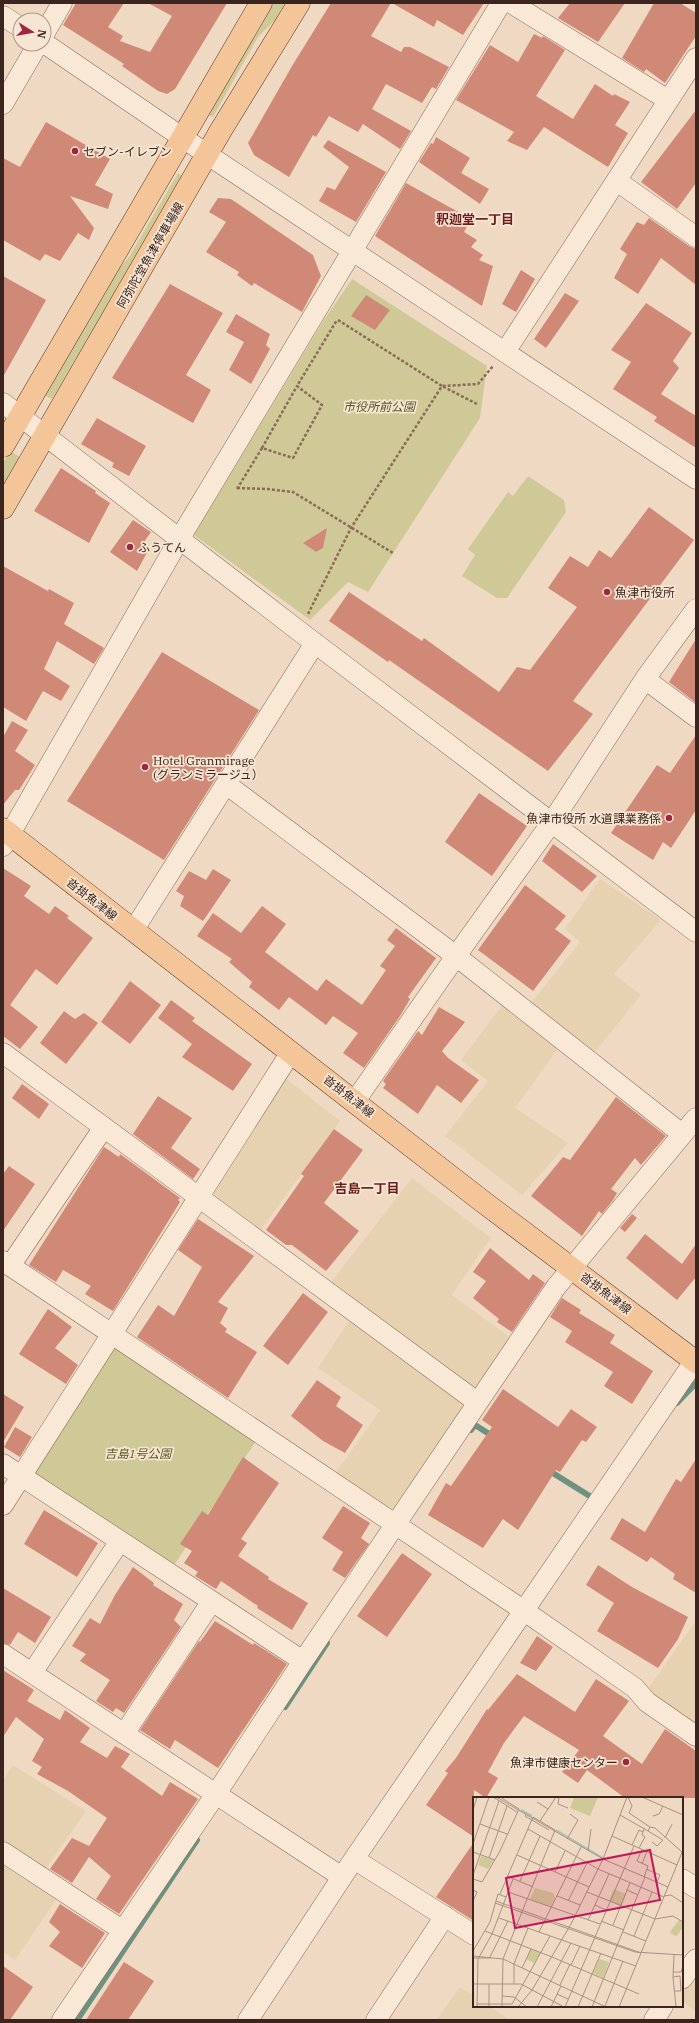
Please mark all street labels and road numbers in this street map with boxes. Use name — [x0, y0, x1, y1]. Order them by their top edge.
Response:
street label: 阿弥陀堂魚津停車場線 — [114, 199, 186, 311]
street label: 沓掛魚津線 — [64, 875, 120, 923]
street label: 沓掛魚津線 — [321, 1072, 377, 1120]
street label: 沓掛魚津線 — [578, 1269, 634, 1317]

